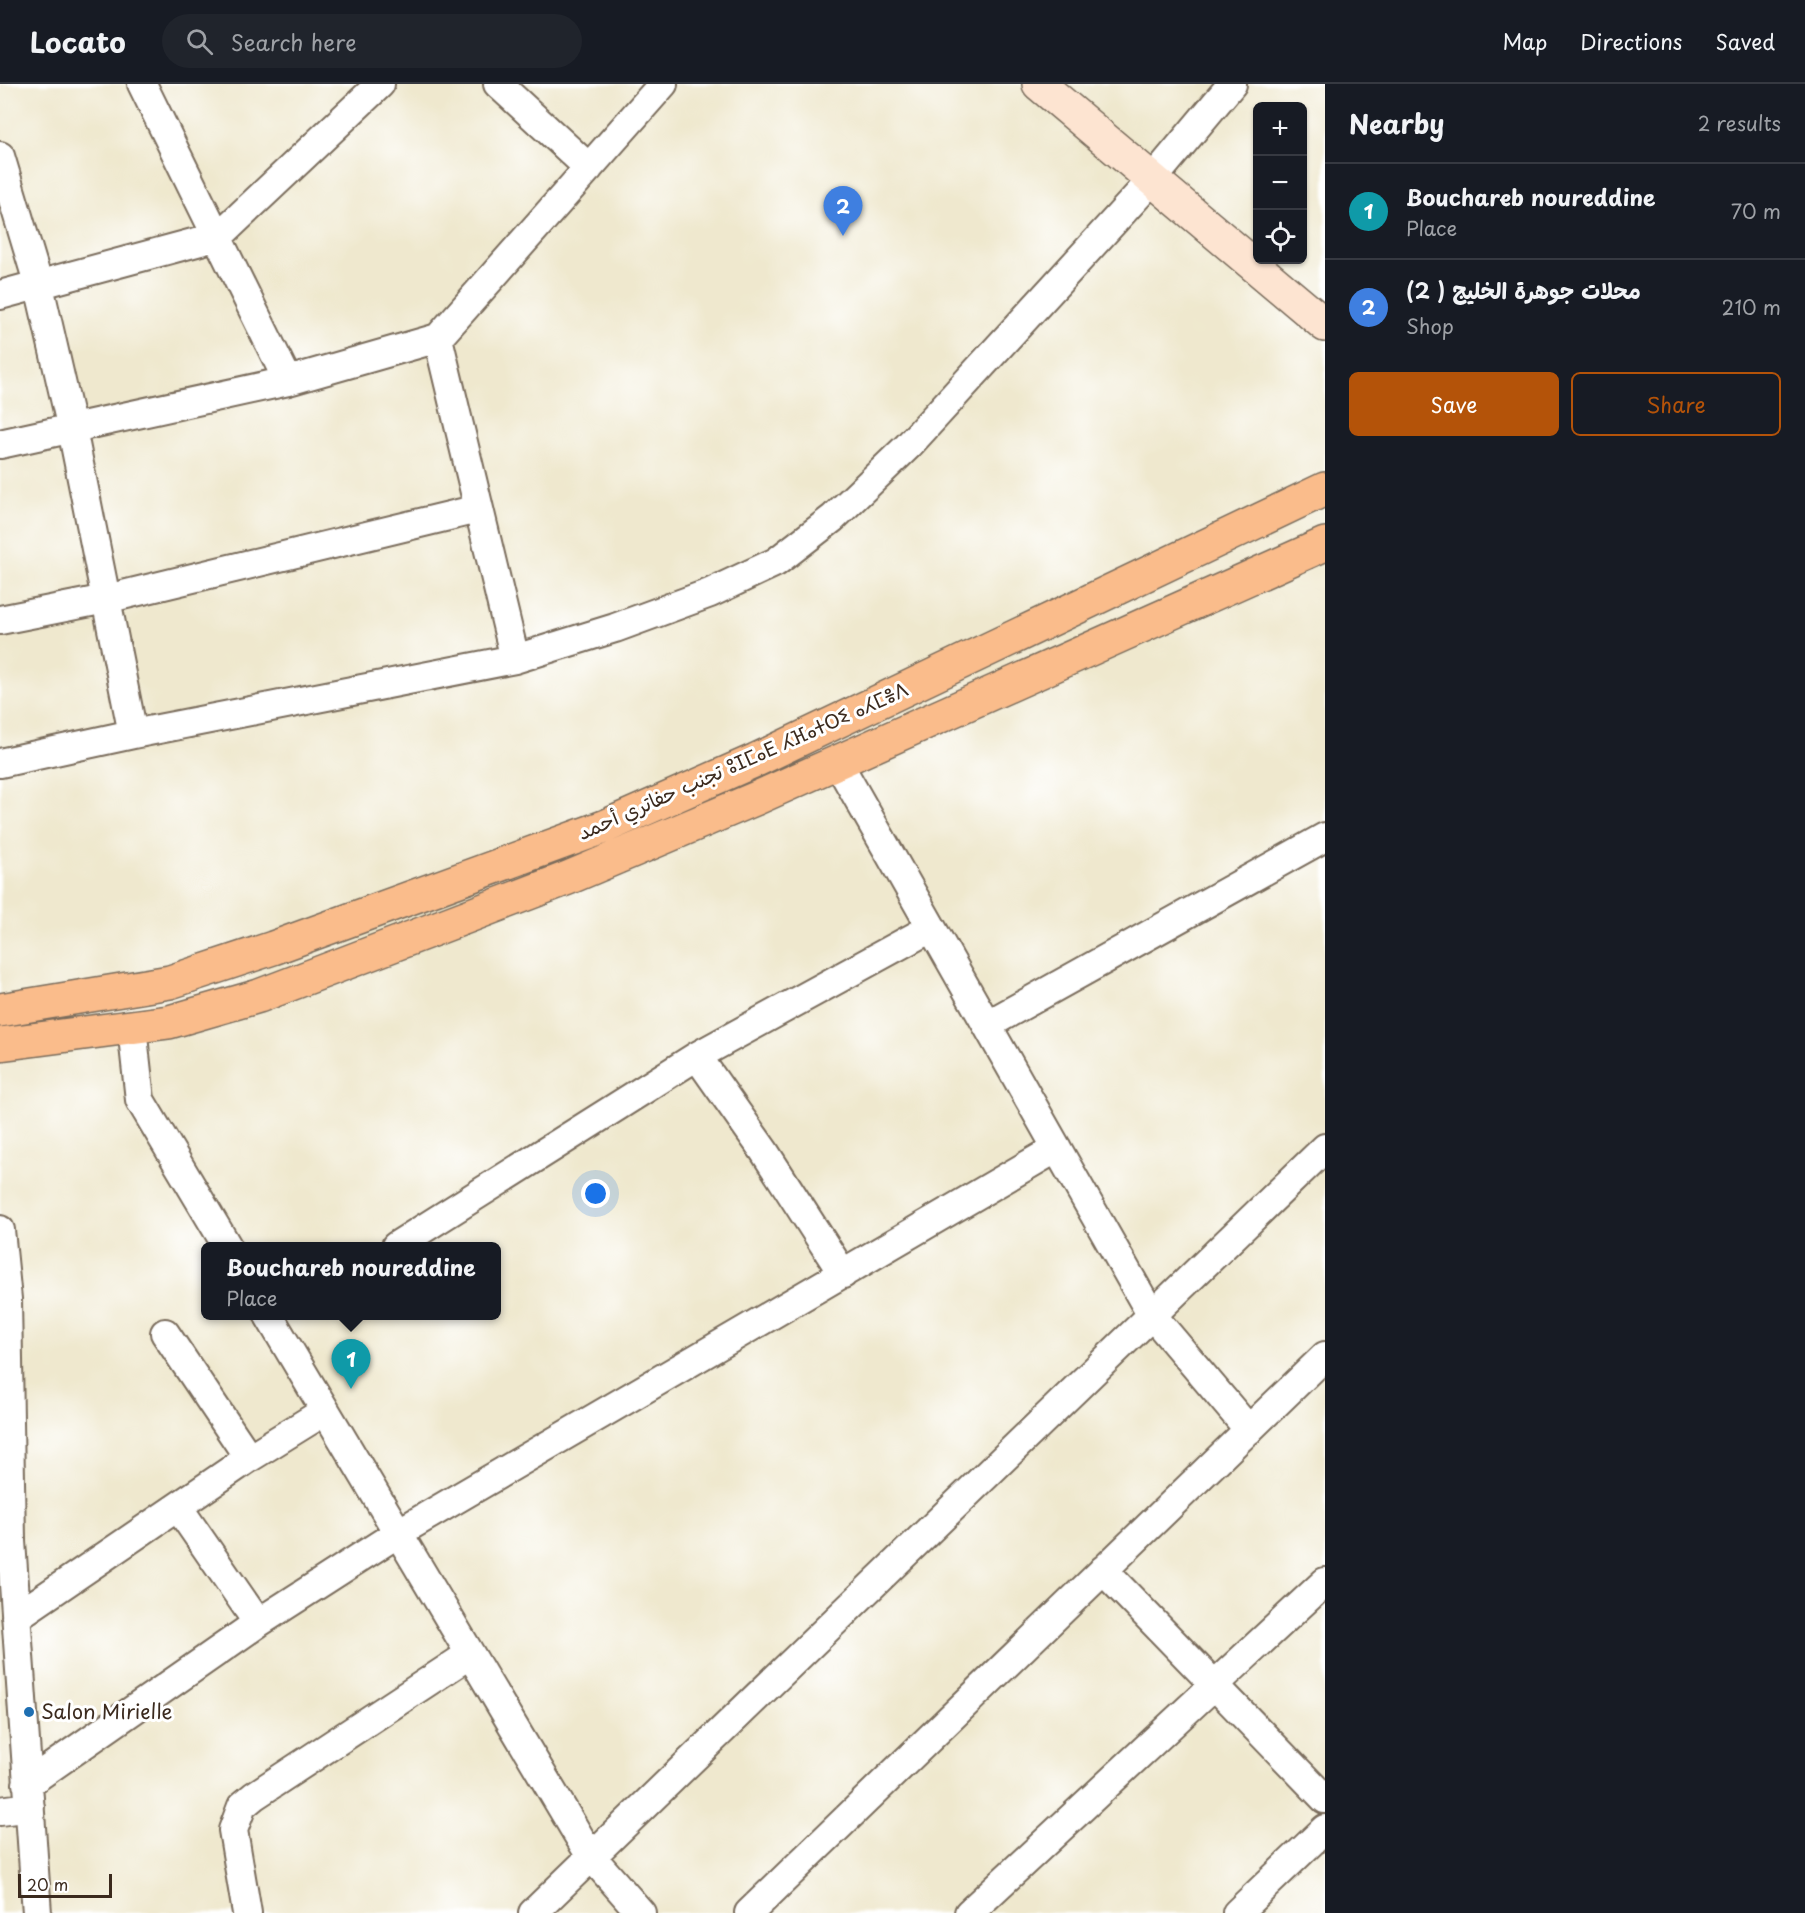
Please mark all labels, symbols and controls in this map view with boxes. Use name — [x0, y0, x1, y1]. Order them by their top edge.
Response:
search box — [162, 14, 582, 68]
text: Locato — [30, 20, 126, 63]
icon: search — [183, 25, 216, 58]
text: Search here — [231, 25, 357, 58]
text: Map — [1502, 25, 1547, 57]
text: Directions — [1580, 25, 1682, 57]
text: Saved — [1715, 25, 1775, 57]
map controls — [1253, 102, 1307, 264]
button: + — [1253, 102, 1307, 156]
text: Nearby — [1349, 104, 1444, 143]
text: 2 results — [1698, 108, 1781, 138]
button: − — [1253, 156, 1307, 210]
text: Bouchareb noureddine — [1406, 180, 1655, 213]
pin: 2 — [824, 186, 862, 236]
text: 1 — [1364, 196, 1373, 226]
text: 70 m — [1731, 196, 1781, 226]
button: locate — [1253, 210, 1307, 264]
text: Place — [1406, 213, 1457, 243]
text: محلات جوهرة الخليج ( 2) — [1406, 273, 1641, 306]
text: 2 — [1361, 292, 1376, 322]
text: 210 m — [1722, 292, 1781, 322]
text: Shop — [1406, 311, 1454, 341]
button: Save — [1349, 372, 1559, 436]
button: Share — [1571, 372, 1781, 436]
street label: تجنب حفاتري أحمد ⵓⵊⵎⴰⴹ ⵃⴼⴰⵜⵔⵉ ⴰⵃⵎⴻⴷ — [573, 673, 913, 848]
your location — [581, 1179, 610, 1208]
popup — [201, 1242, 501, 1320]
text: Bouchareb noureddine — [226, 1250, 476, 1283]
text: Place — [226, 1283, 277, 1313]
pin: 1 — [332, 1340, 370, 1389]
place label: Salon Mirielle — [41, 1696, 172, 1726]
marker: Salon Mirielle — [22, 1705, 36, 1719]
scale bar — [18, 1871, 112, 1898]
text: 20 m — [27, 1872, 68, 1896]

